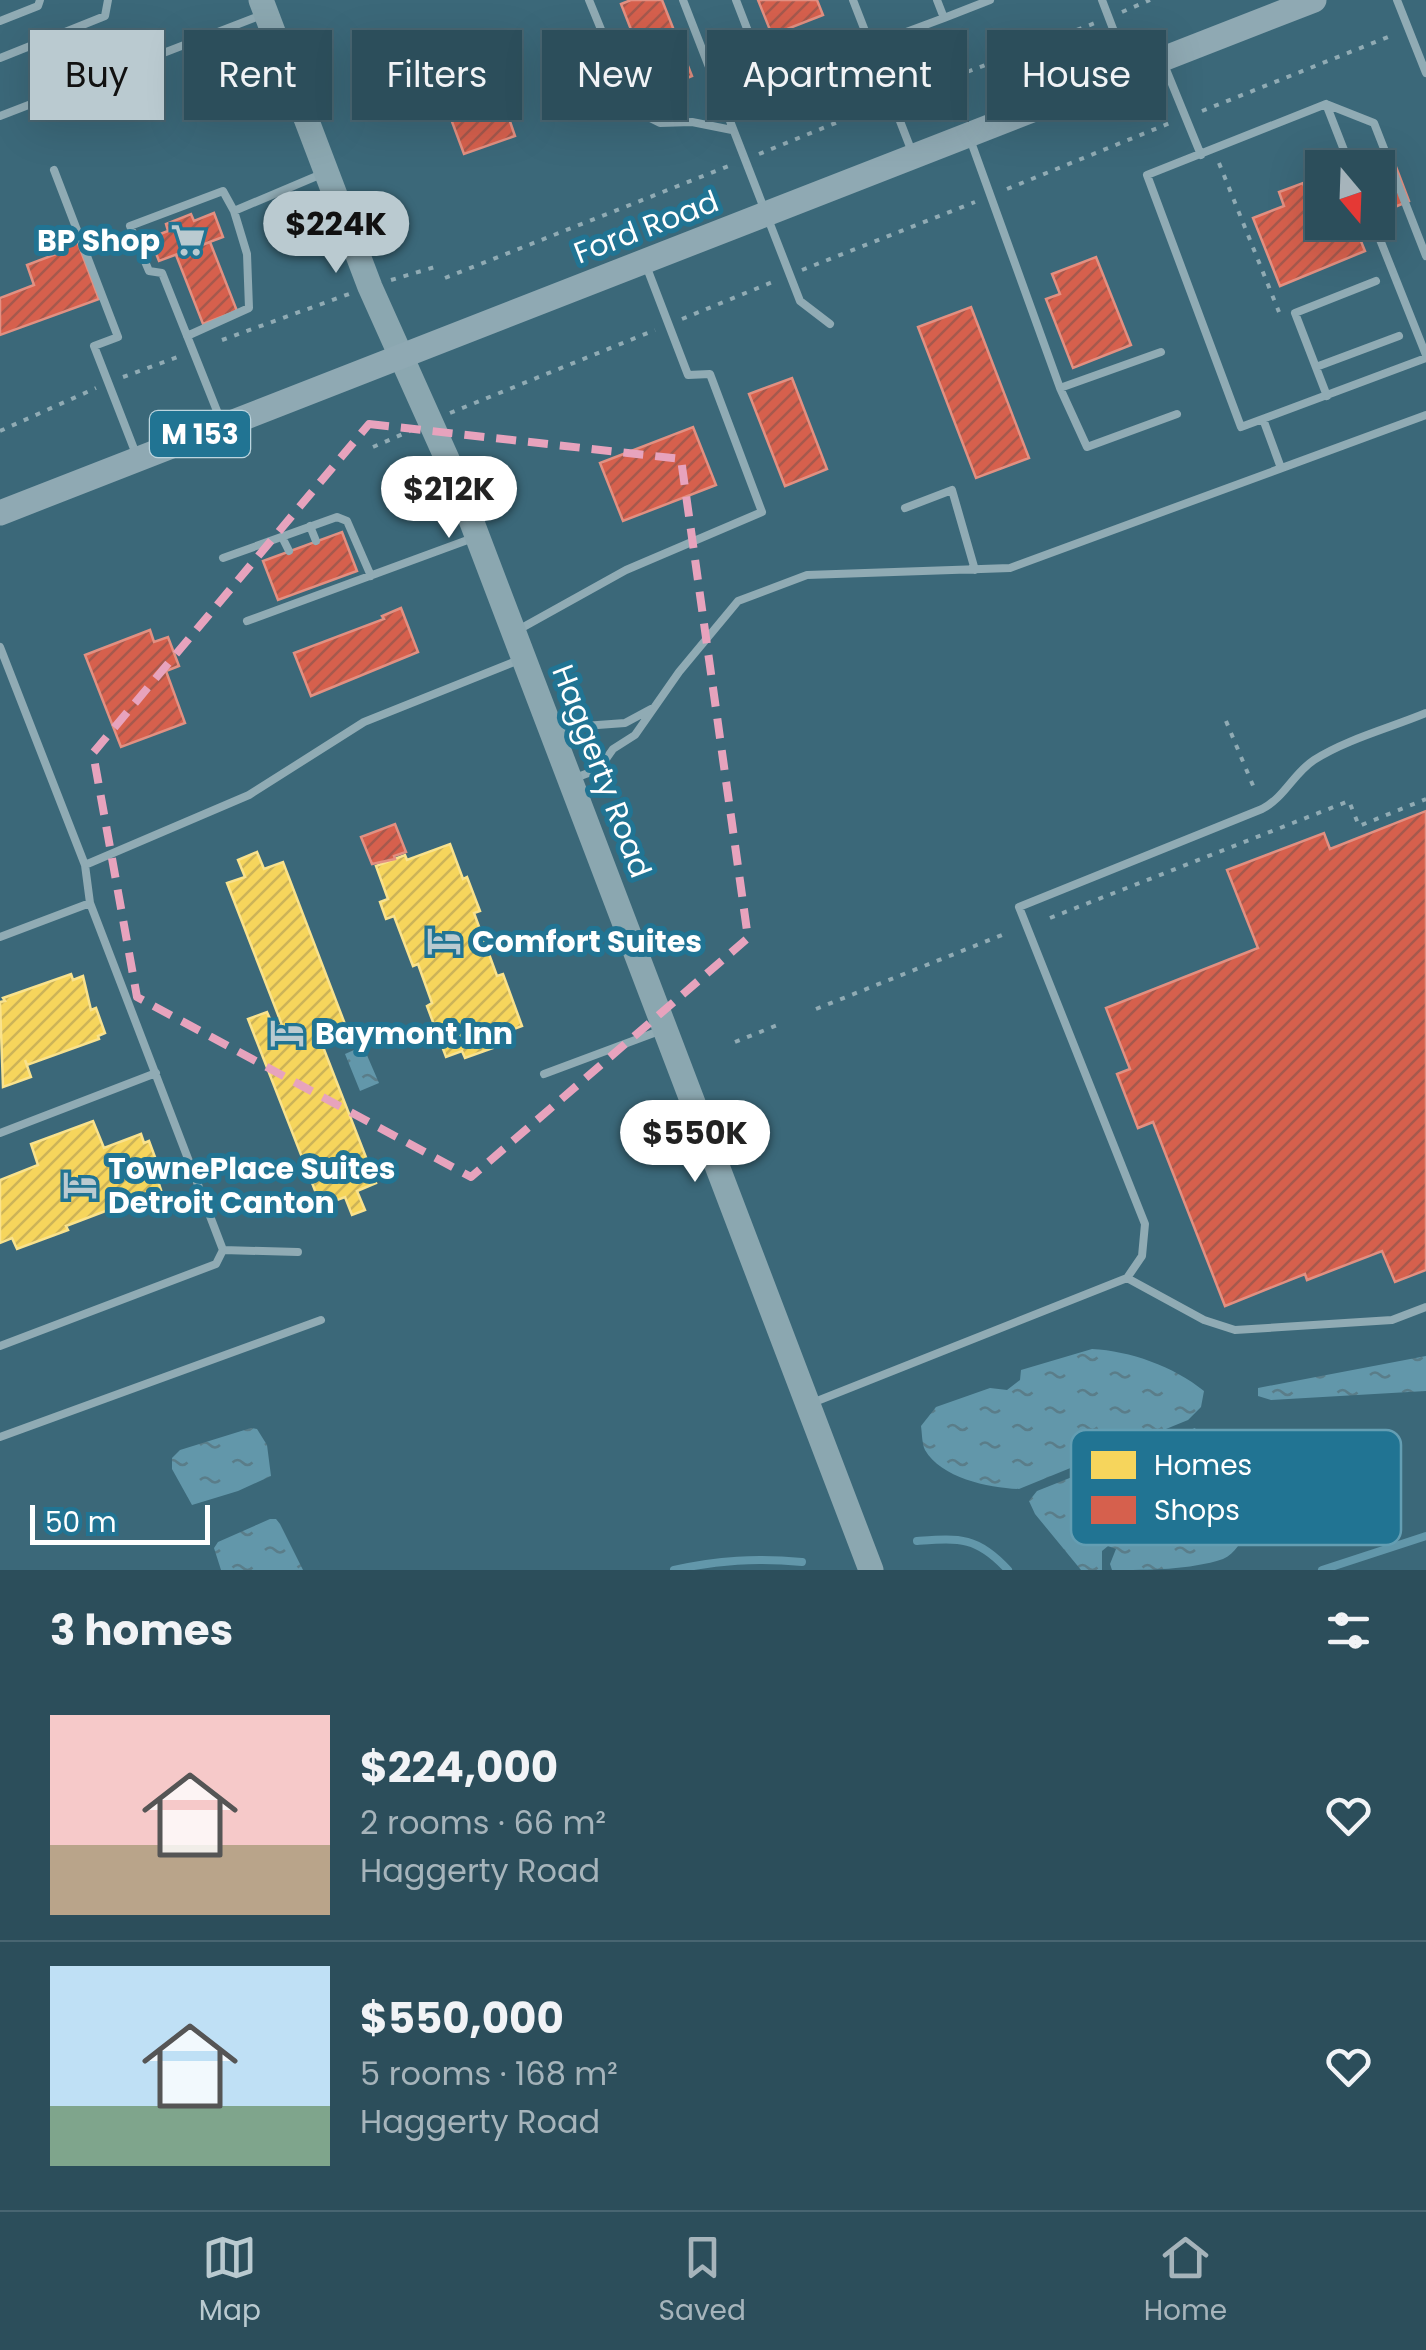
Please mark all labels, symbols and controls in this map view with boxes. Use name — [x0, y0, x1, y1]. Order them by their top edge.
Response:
chip: Buy — [30, 30, 164, 120]
chip: Rent — [184, 30, 332, 120]
chip: Filters — [352, 30, 522, 120]
chip: New — [542, 30, 687, 120]
chip: Apartment — [707, 30, 967, 120]
chip: House — [987, 30, 1166, 120]
north arrow — [1305, 150, 1395, 240]
map controls — [1305, 150, 1395, 240]
street label: Ford Road — [567, 180, 725, 274]
pin: $224K — [266, 191, 406, 276]
text: $224K — [285, 201, 387, 246]
place label: BP Shop — [37, 219, 160, 262]
supermarket icon: BP Shop — [169, 221, 207, 259]
road number: M 153 — [150, 411, 250, 457]
pin: $212K — [379, 456, 519, 541]
text: $212K — [403, 466, 495, 511]
street label: Haggerty Road — [542, 658, 662, 884]
place label: Comfort Suites — [472, 920, 702, 963]
hotel icon: Comfort Suites — [425, 922, 463, 960]
place label: Baymont Inn — [315, 1012, 513, 1055]
hotel icon: Baymont Inn — [268, 1014, 306, 1052]
pin: $550K — [625, 1100, 765, 1185]
text: $550K — [642, 1110, 748, 1155]
place label: TownePlace Suites Detroit Canton — [108, 1147, 395, 1224]
hotel icon: TownePlace Suites Detroit Canton — [61, 1166, 99, 1204]
legend — [1071, 1430, 1401, 1545]
text: Homes — [1154, 1446, 1252, 1485]
text: Shops — [1154, 1491, 1240, 1530]
scale bar — [30, 1500, 210, 1544]
text: 50 m — [45, 1503, 116, 1542]
text: 3 homes — [50, 1601, 233, 1660]
icon: filters — [1321, 1603, 1376, 1658]
text: $224,000 — [360, 1738, 558, 1797]
icon: home — [130, 1755, 250, 1875]
icon: heart — [1321, 1788, 1376, 1843]
text: 2 rooms · 66 m² — [360, 1800, 606, 1845]
text: Haggerty Road — [360, 1848, 600, 1893]
text: $550,000 — [360, 1989, 564, 2048]
icon: home — [130, 2006, 250, 2126]
icon: heart — [1321, 2039, 1376, 2094]
text: 5 rooms · 168 m² — [360, 2051, 618, 2096]
text: Haggerty Road — [360, 2099, 600, 2144]
tab: Map — [199, 2230, 261, 2332]
tab: Saved — [659, 2230, 746, 2332]
tab: Home — [1144, 2230, 1227, 2332]

